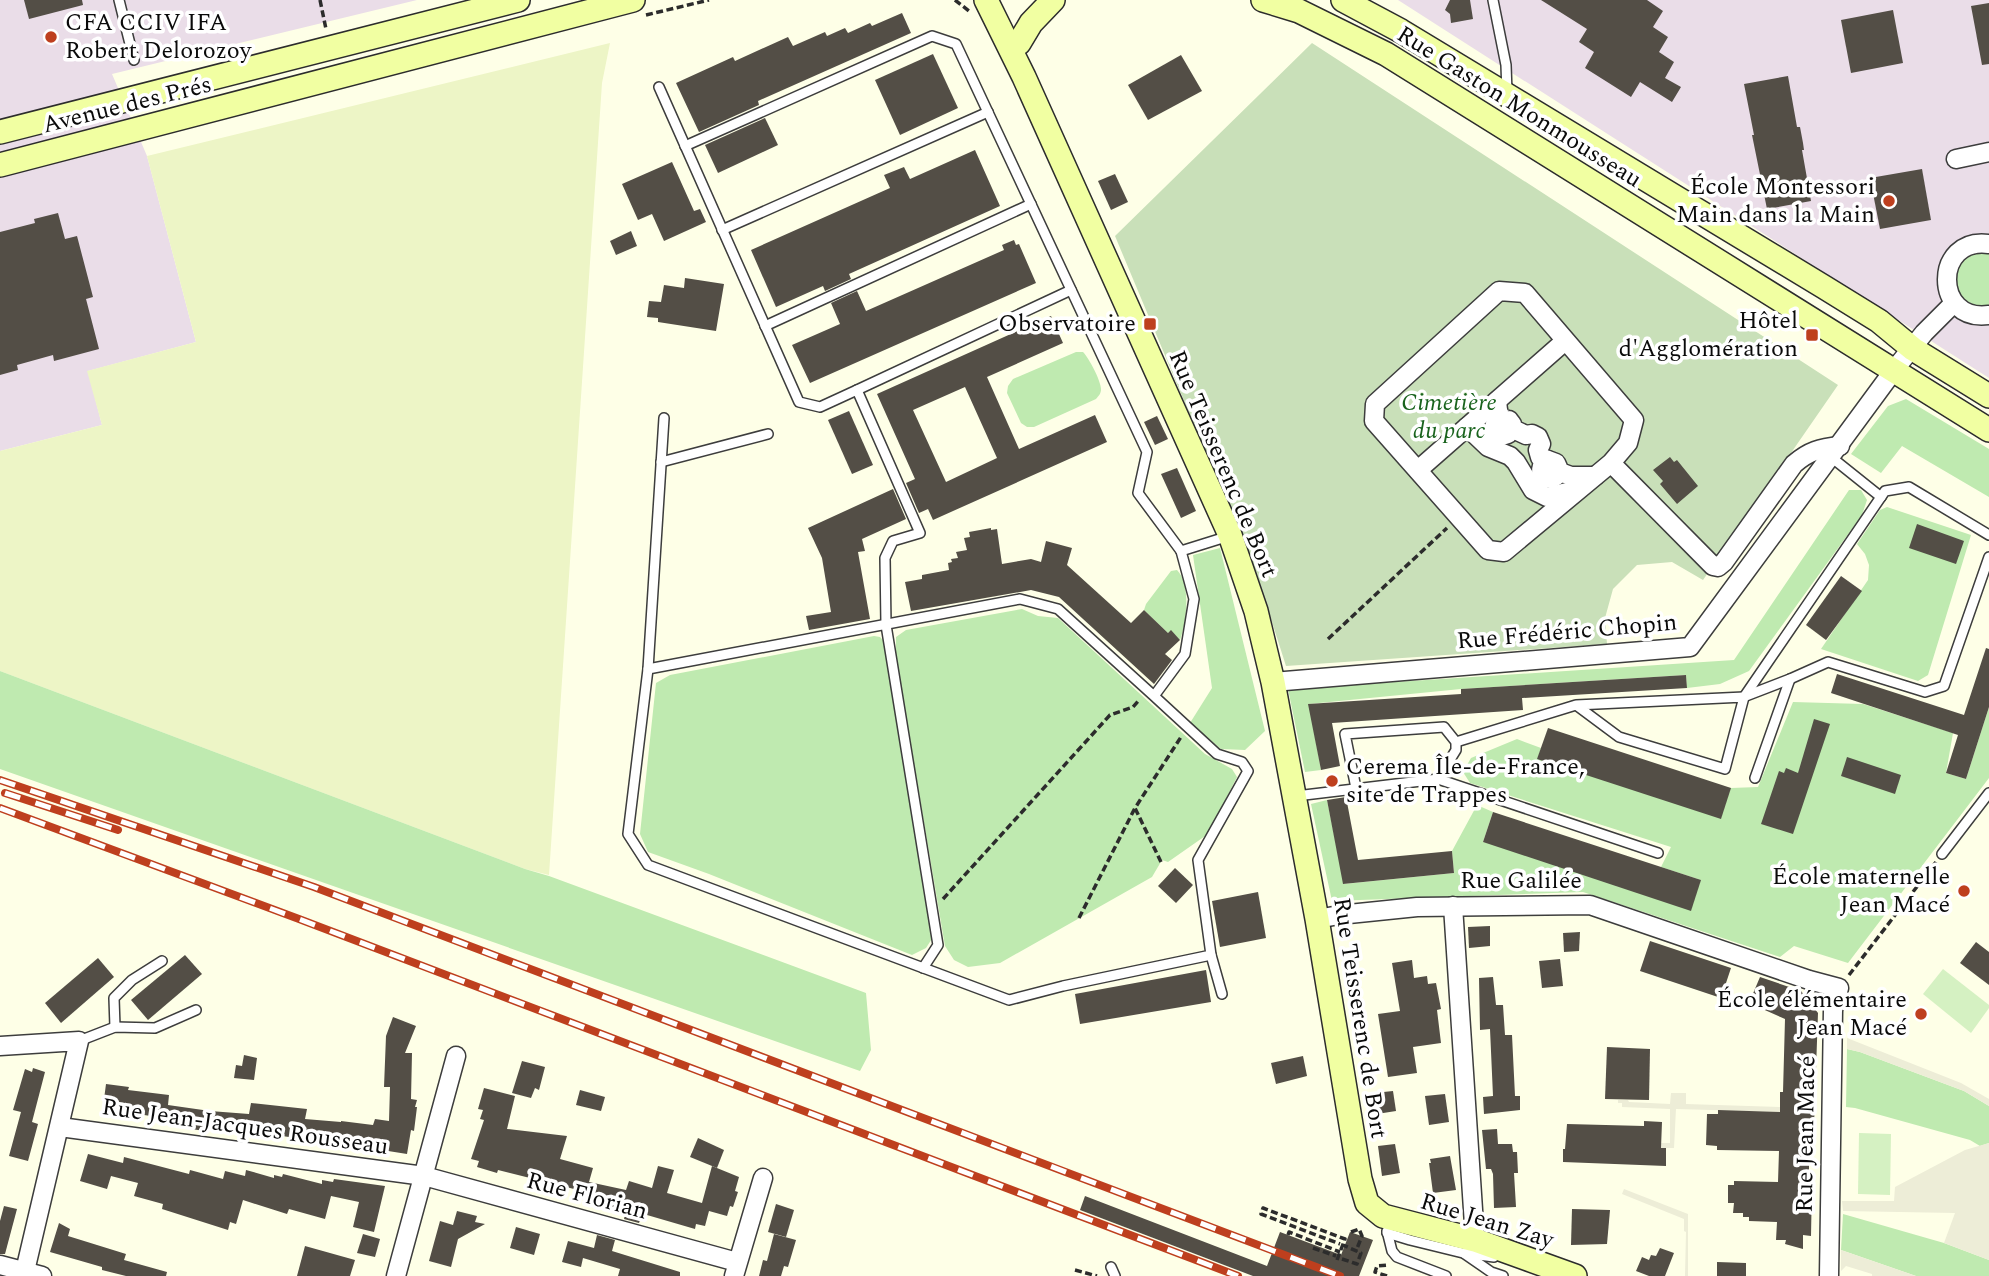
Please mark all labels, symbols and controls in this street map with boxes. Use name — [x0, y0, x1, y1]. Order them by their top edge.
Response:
place label: CFA CCIV IFA Robert Delorozoy — [65, 5, 253, 69]
street label: Rue Gaston Monmousseau — [1389, 17, 1649, 197]
marker: CFA CCIV IFA Robert Delorozoy — [43, 29, 59, 45]
street label: Avenue des Prés — [39, 67, 215, 143]
place label: École Montessori Main dans la Main — [1676, 169, 1875, 233]
marker: École Montessori Main dans la Main — [1881, 193, 1897, 209]
place label: Hôtel d'Agglomération — [1619, 303, 1798, 367]
place label: Observatoire — [998, 306, 1136, 342]
marker: Observatoire — [1142, 316, 1158, 332]
marker: Hôtel d'Agglomération — [1804, 327, 1820, 343]
street label: Rue Teisserenc de Bort — [1159, 345, 1287, 583]
park label: Cimetière du parc — [1401, 385, 1497, 449]
street label: Rue Frédéric Chopin — [1455, 604, 1679, 660]
place label: Cerema Île-de-France, site de Trappes — [1346, 749, 1585, 813]
marker: Cerema Île-de-France, site de Trappes — [1324, 773, 1340, 789]
place label: École maternelle Jean Macé — [1772, 859, 1950, 923]
street label: Rue Galilée — [1460, 863, 1582, 899]
marker: École maternelle Jean Macé — [1956, 883, 1972, 899]
street label: Rue Teisserenc de Bort — [1323, 895, 1397, 1141]
place label: École élémentaire Jean Macé — [1717, 982, 1907, 1046]
marker: École élémentaire Jean Macé — [1913, 1006, 1929, 1022]
street label: Rue Jean Macé — [1787, 1055, 1825, 1213]
street label: Rue Jean-Jacques Rousseau — [100, 1089, 390, 1165]
street label: Rue Florian — [522, 1163, 652, 1229]
street label: Rue Jean Zay — [1416, 1184, 1560, 1259]

